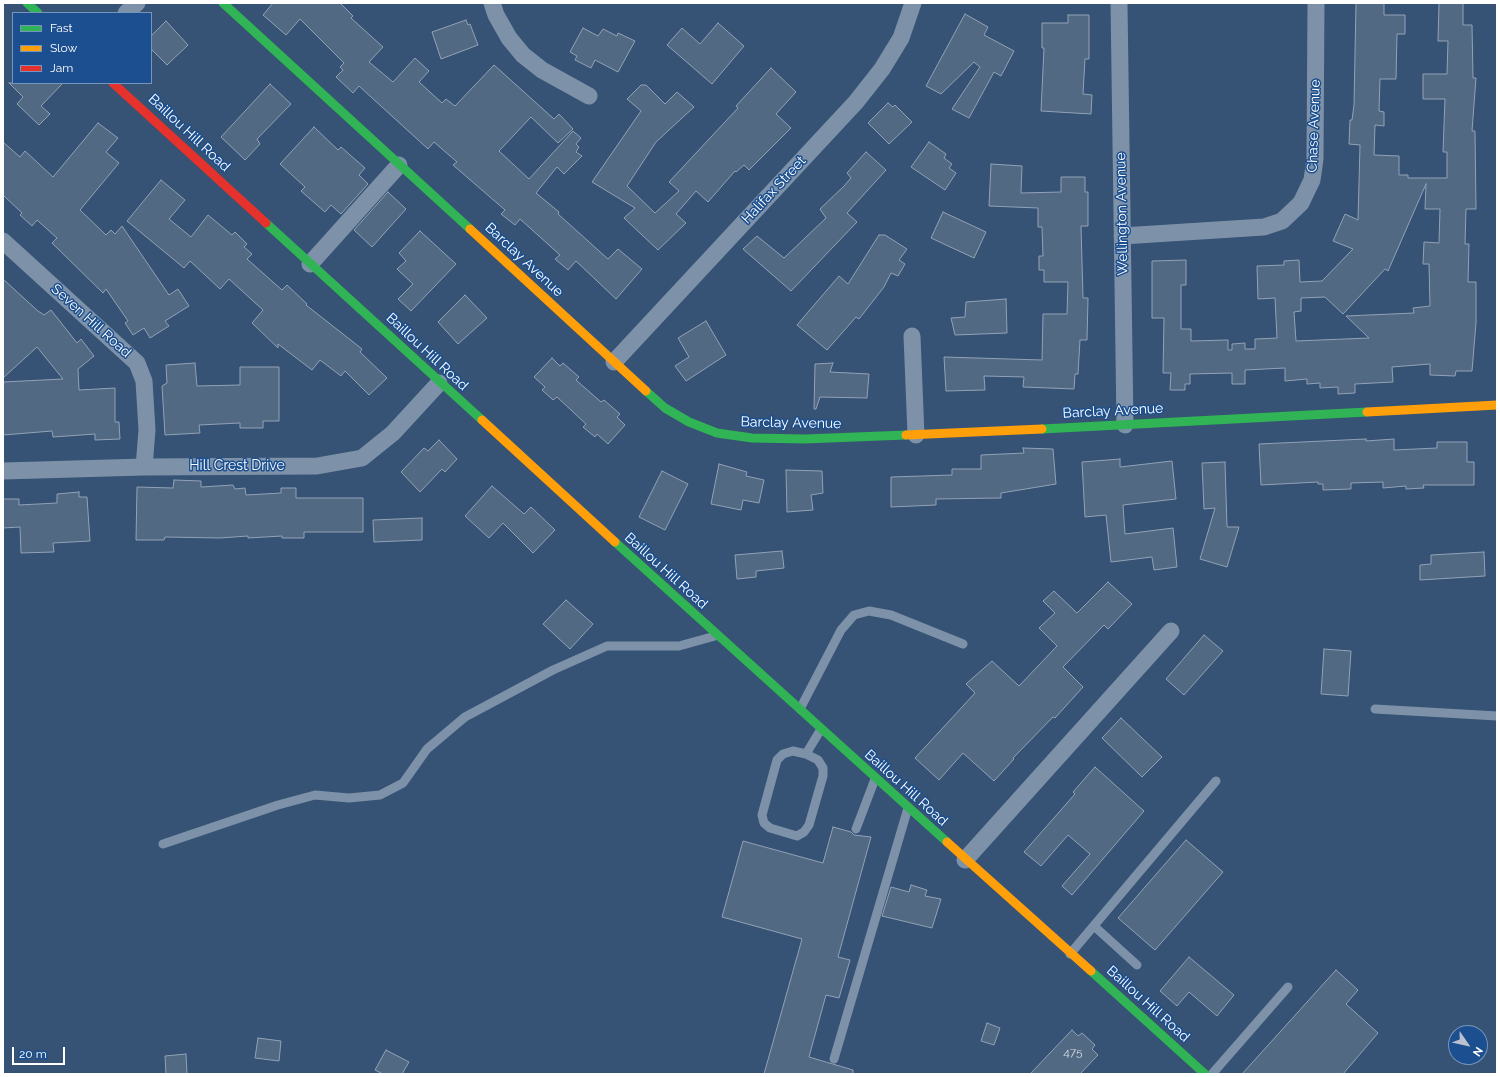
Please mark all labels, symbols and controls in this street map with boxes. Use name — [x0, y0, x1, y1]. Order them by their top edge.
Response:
legend — [12, 12, 152, 84]
text: Fast — [50, 21, 73, 35]
text: Slow — [50, 41, 77, 55]
text: Jam — [50, 61, 73, 75]
street label: Chase Avenue — [1304, 79, 1324, 173]
street label: Baillou Hill Road — [145, 91, 233, 175]
street label: Wellington Avenue — [1113, 152, 1131, 276]
street label: Halifax Street — [738, 153, 810, 227]
street label: Barclay Avenue — [481, 219, 567, 301]
street label: Seven Hill Road — [48, 281, 134, 361]
street label: Baillou Hill Road — [383, 310, 471, 394]
street label: Barclay Avenue — [1062, 400, 1164, 422]
street label: Barclay Avenue — [740, 414, 842, 432]
street label: Hill Crest Drive — [189, 458, 285, 474]
street label: Baillou Hill Road — [621, 529, 711, 613]
street label: Baillou Hill Road — [861, 746, 951, 830]
street label: Baillou Hill Road — [1103, 962, 1193, 1046]
north arrow — [1448, 1025, 1488, 1065]
scale bar — [14, 1039, 67, 1065]
text: N — [1470, 1044, 1485, 1059]
house number: 475 — [1063, 1045, 1083, 1059]
text: 20 m — [19, 1047, 47, 1061]

